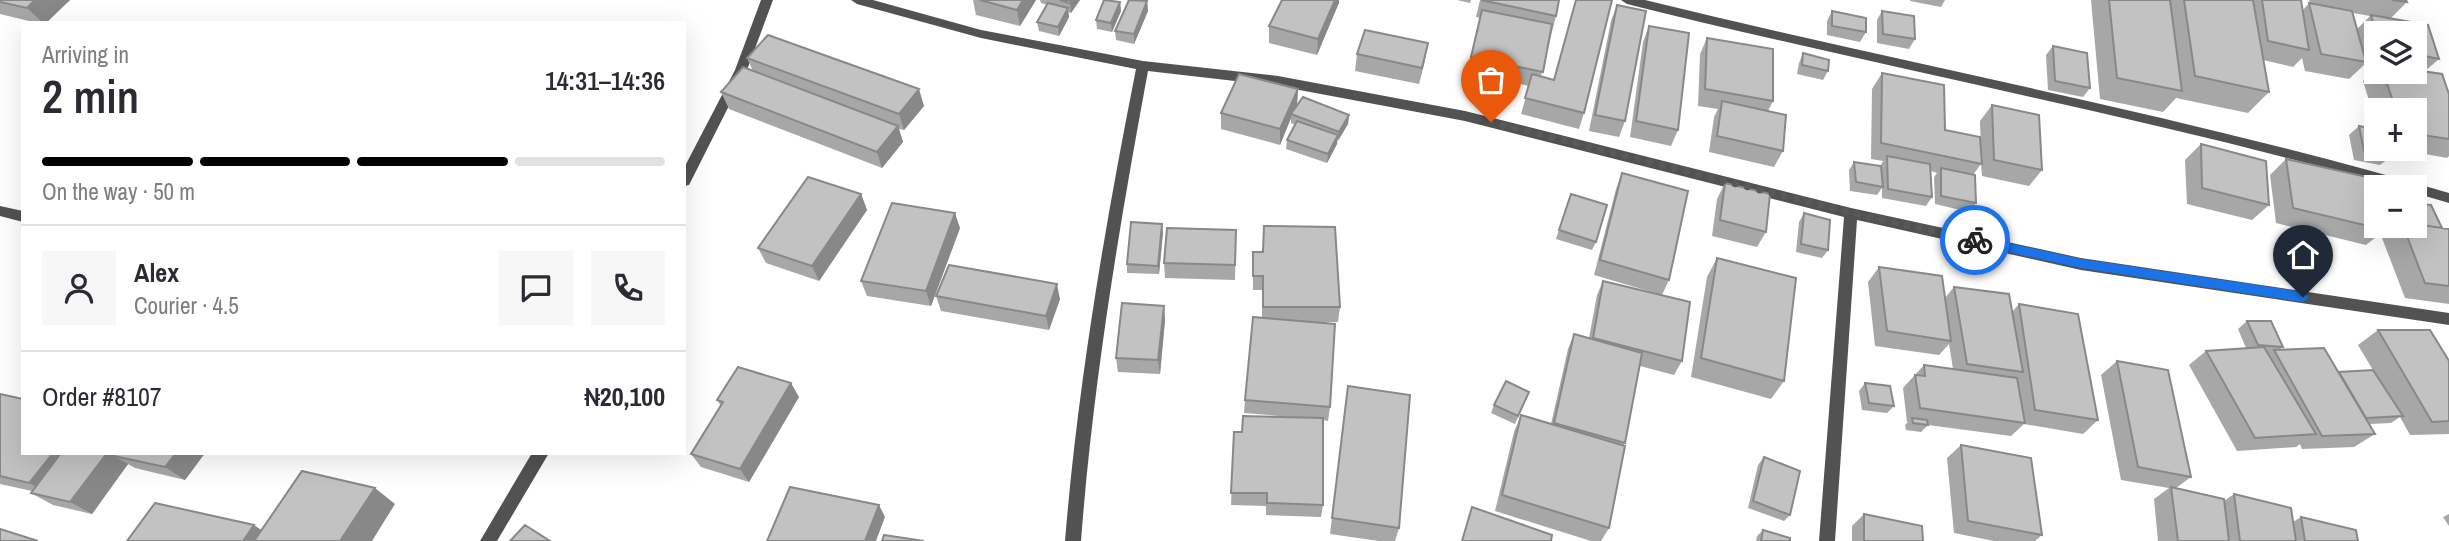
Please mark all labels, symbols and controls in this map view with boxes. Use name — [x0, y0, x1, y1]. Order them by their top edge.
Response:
map controls — [2364, 21, 2427, 238]
button: layers — [2364, 21, 2427, 84]
text: Arriving in — [42, 39, 129, 70]
pin — [1461, 50, 1521, 122]
icon: bag — [1472, 61, 1510, 99]
text: 14:31–14:36 — [545, 63, 665, 98]
text: 2 min — [42, 65, 139, 127]
button: + — [2364, 98, 2427, 161]
button: − — [2364, 175, 2427, 238]
text: On the way · 50 m — [42, 176, 195, 207]
courier — [1940, 205, 2010, 275]
icon: bike — [1956, 221, 1994, 259]
pin — [2273, 225, 2333, 297]
icon: home — [2284, 236, 2322, 274]
button: person — [42, 251, 116, 325]
button: chat — [499, 251, 573, 325]
button: phone — [591, 251, 665, 325]
text: Alex — [134, 255, 179, 290]
text: Courier · 4.5 — [134, 290, 239, 321]
text: Order #8107 — [42, 379, 162, 414]
text: ₦20,100 — [584, 379, 665, 414]

